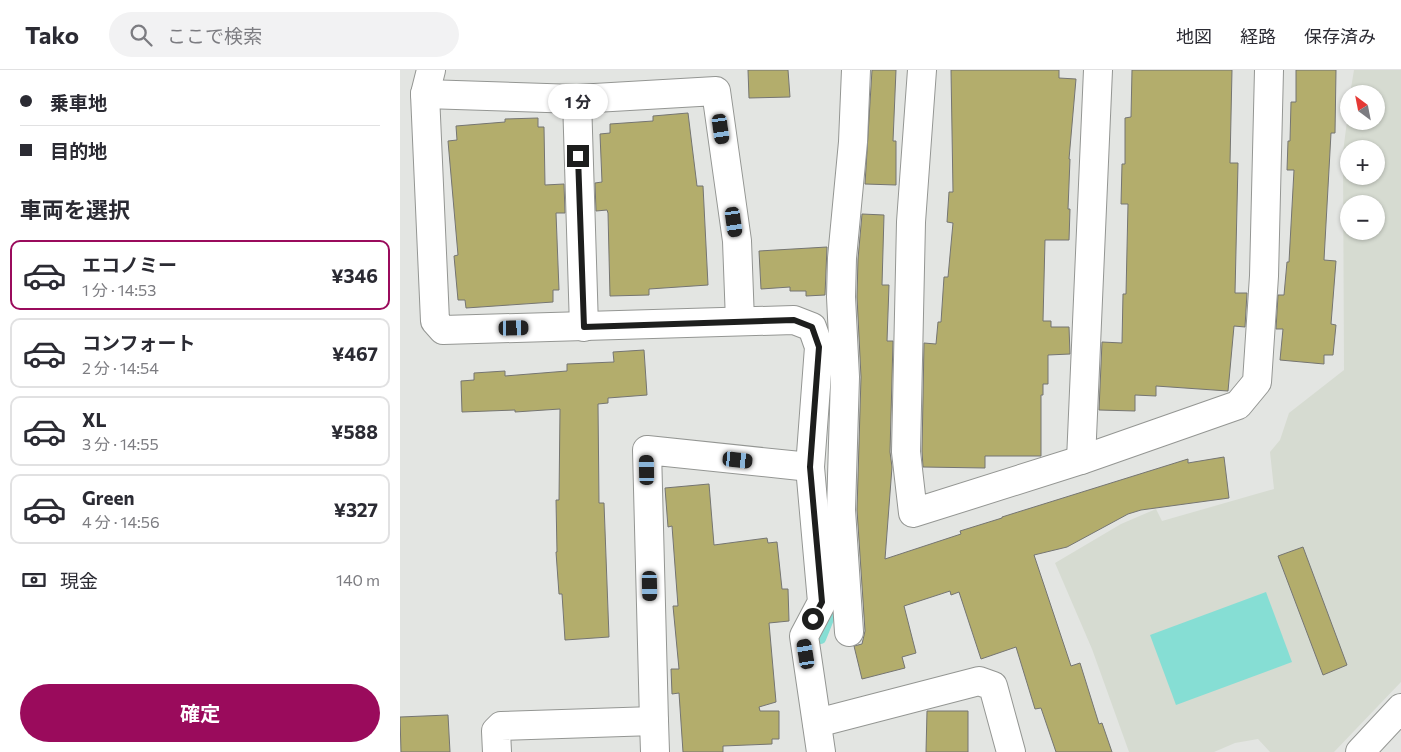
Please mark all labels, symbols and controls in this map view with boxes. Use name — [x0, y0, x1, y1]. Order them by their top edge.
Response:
search box — [109, 12, 459, 57]
text: Tako — [25, 20, 79, 49]
icon: search — [127, 21, 155, 49]
text: ここで検索 — [167, 24, 262, 47]
text: 地図 — [1176, 25, 1212, 47]
text: 経路 — [1240, 25, 1276, 47]
text: 保存済み — [1304, 25, 1376, 47]
callout: 1 分 — [548, 83, 608, 118]
north arrow — [1340, 85, 1385, 130]
map controls — [1340, 85, 1385, 240]
text: 乗車地 — [50, 91, 107, 114]
text: 1 分 — [565, 92, 591, 111]
car — [711, 113, 730, 145]
text: 目的地 — [50, 139, 107, 162]
button: + — [1340, 140, 1385, 185]
route end — [567, 145, 589, 167]
button: − — [1340, 195, 1385, 240]
text: 車両を選択 — [20, 196, 130, 223]
car — [724, 206, 743, 238]
icon: car — [22, 253, 67, 298]
text: エコノミー — [82, 253, 177, 276]
text: ¥346 — [331, 264, 378, 287]
text: 1 分 · 14:53 — [82, 280, 156, 299]
car — [498, 320, 529, 336]
icon: car — [22, 331, 67, 376]
text: コンフォート — [82, 331, 195, 354]
text: ¥467 — [332, 342, 378, 365]
text: 2 分 · 14:54 — [82, 358, 159, 377]
text: XL — [82, 408, 107, 431]
icon: car — [22, 409, 67, 454]
text: ¥588 — [331, 420, 378, 443]
text: 3 分 · 14:55 — [82, 434, 159, 453]
car — [722, 451, 753, 469]
car — [639, 455, 654, 485]
text: Green — [82, 486, 134, 509]
icon: car — [22, 487, 67, 532]
text: ¥327 — [334, 498, 378, 521]
text: 4 分 · 14:56 — [82, 512, 160, 531]
icon: cash — [20, 566, 48, 594]
text: 現金 — [60, 569, 98, 592]
text: 140 m — [336, 570, 380, 589]
car — [642, 571, 657, 601]
route start — [802, 608, 824, 630]
car — [796, 638, 815, 670]
button: 確定 — [20, 684, 380, 742]

